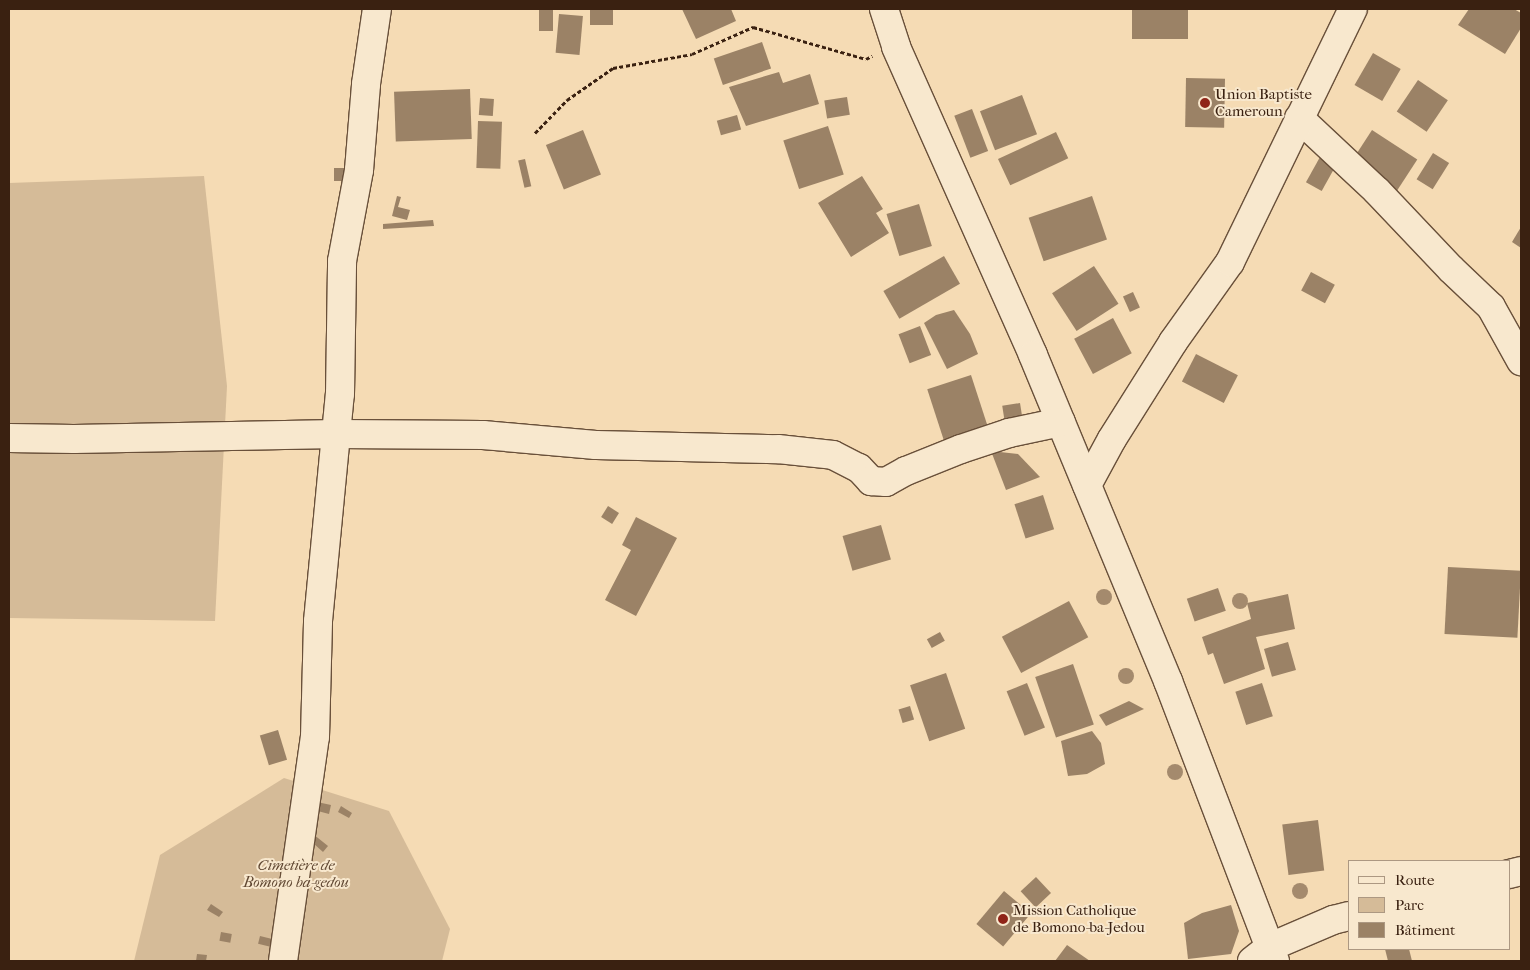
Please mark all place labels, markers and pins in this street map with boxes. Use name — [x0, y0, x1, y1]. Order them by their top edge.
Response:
place label: Union Baptiste Cameroun — [1215, 85, 1312, 120]
marker: Union Baptiste Cameroun — [1199, 97, 1211, 109]
place label: Mission Catholique de Bomono-ba-Jedou — [1013, 901, 1145, 936]
marker: Mission Catholique de Bomono-ba-Jedou — [997, 913, 1009, 925]

